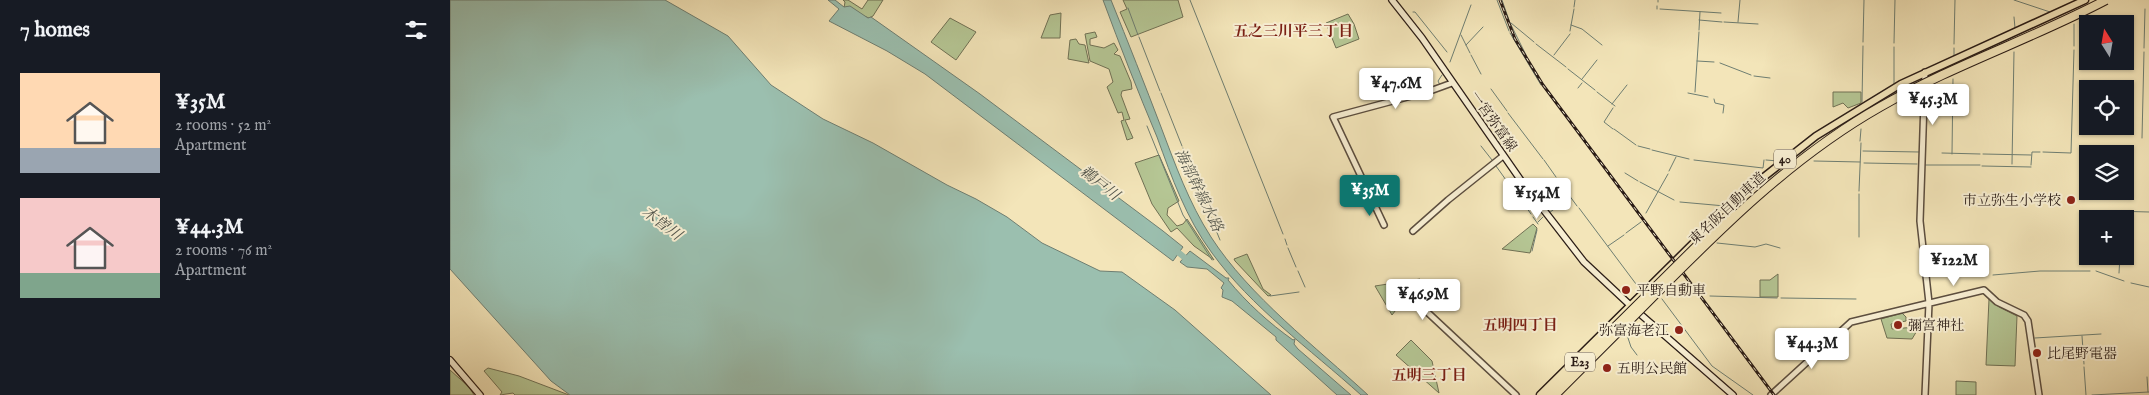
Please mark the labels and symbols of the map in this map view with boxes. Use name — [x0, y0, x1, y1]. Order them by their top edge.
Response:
north arrow — [2079, 15, 2134, 70]
district label: 五之三川平三丁目 — [1233, 22, 1353, 41]
pin: ¥47.6M — [1355, 68, 1437, 110]
pin: ¥45.3M — [1892, 84, 1974, 126]
street label: 一宮弥富線 — [1466, 88, 1521, 155]
water label: 海部幹線水路 — [1170, 146, 1227, 236]
road number: 40 — [1774, 150, 1796, 168]
water label: 鵜戸川 — [1076, 162, 1125, 206]
street label: 東名阪自動車道 — [1686, 169, 1770, 249]
pin: ¥35M — [1340, 174, 1400, 217]
pin: ¥154M — [1502, 178, 1572, 220]
place label: 市立弥生小学校 — [1963, 192, 2061, 210]
marker: 市立弥生小学校 — [2065, 194, 2077, 206]
water label: 木曽川 — [638, 202, 687, 246]
pin: ¥122M — [1919, 244, 1989, 287]
pin: ¥46.9M — [1382, 278, 1464, 321]
place label: 平野自動車 — [1636, 282, 1706, 300]
marker: 平野自動車 — [1620, 284, 1632, 296]
district label: 五明四丁目 — [1482, 316, 1558, 335]
place label: 彌宮神社 — [1908, 317, 1964, 335]
marker: 彌宮神社 — [1892, 319, 1904, 331]
place label: 弥富海老江 — [1599, 322, 1669, 340]
marker: 弥富海老江 — [1673, 324, 1685, 336]
pin: ¥44.3M — [1771, 328, 1853, 370]
place label: 比尾野電器 — [2047, 345, 2117, 363]
marker: 比尾野電器 — [2031, 347, 2043, 359]
road number: E23 — [1565, 352, 1595, 372]
place label: 五明公民館 — [1617, 360, 1687, 378]
marker: 五明公民館 — [1601, 362, 1613, 374]
district label: 五明三丁目 — [1391, 366, 1467, 385]

